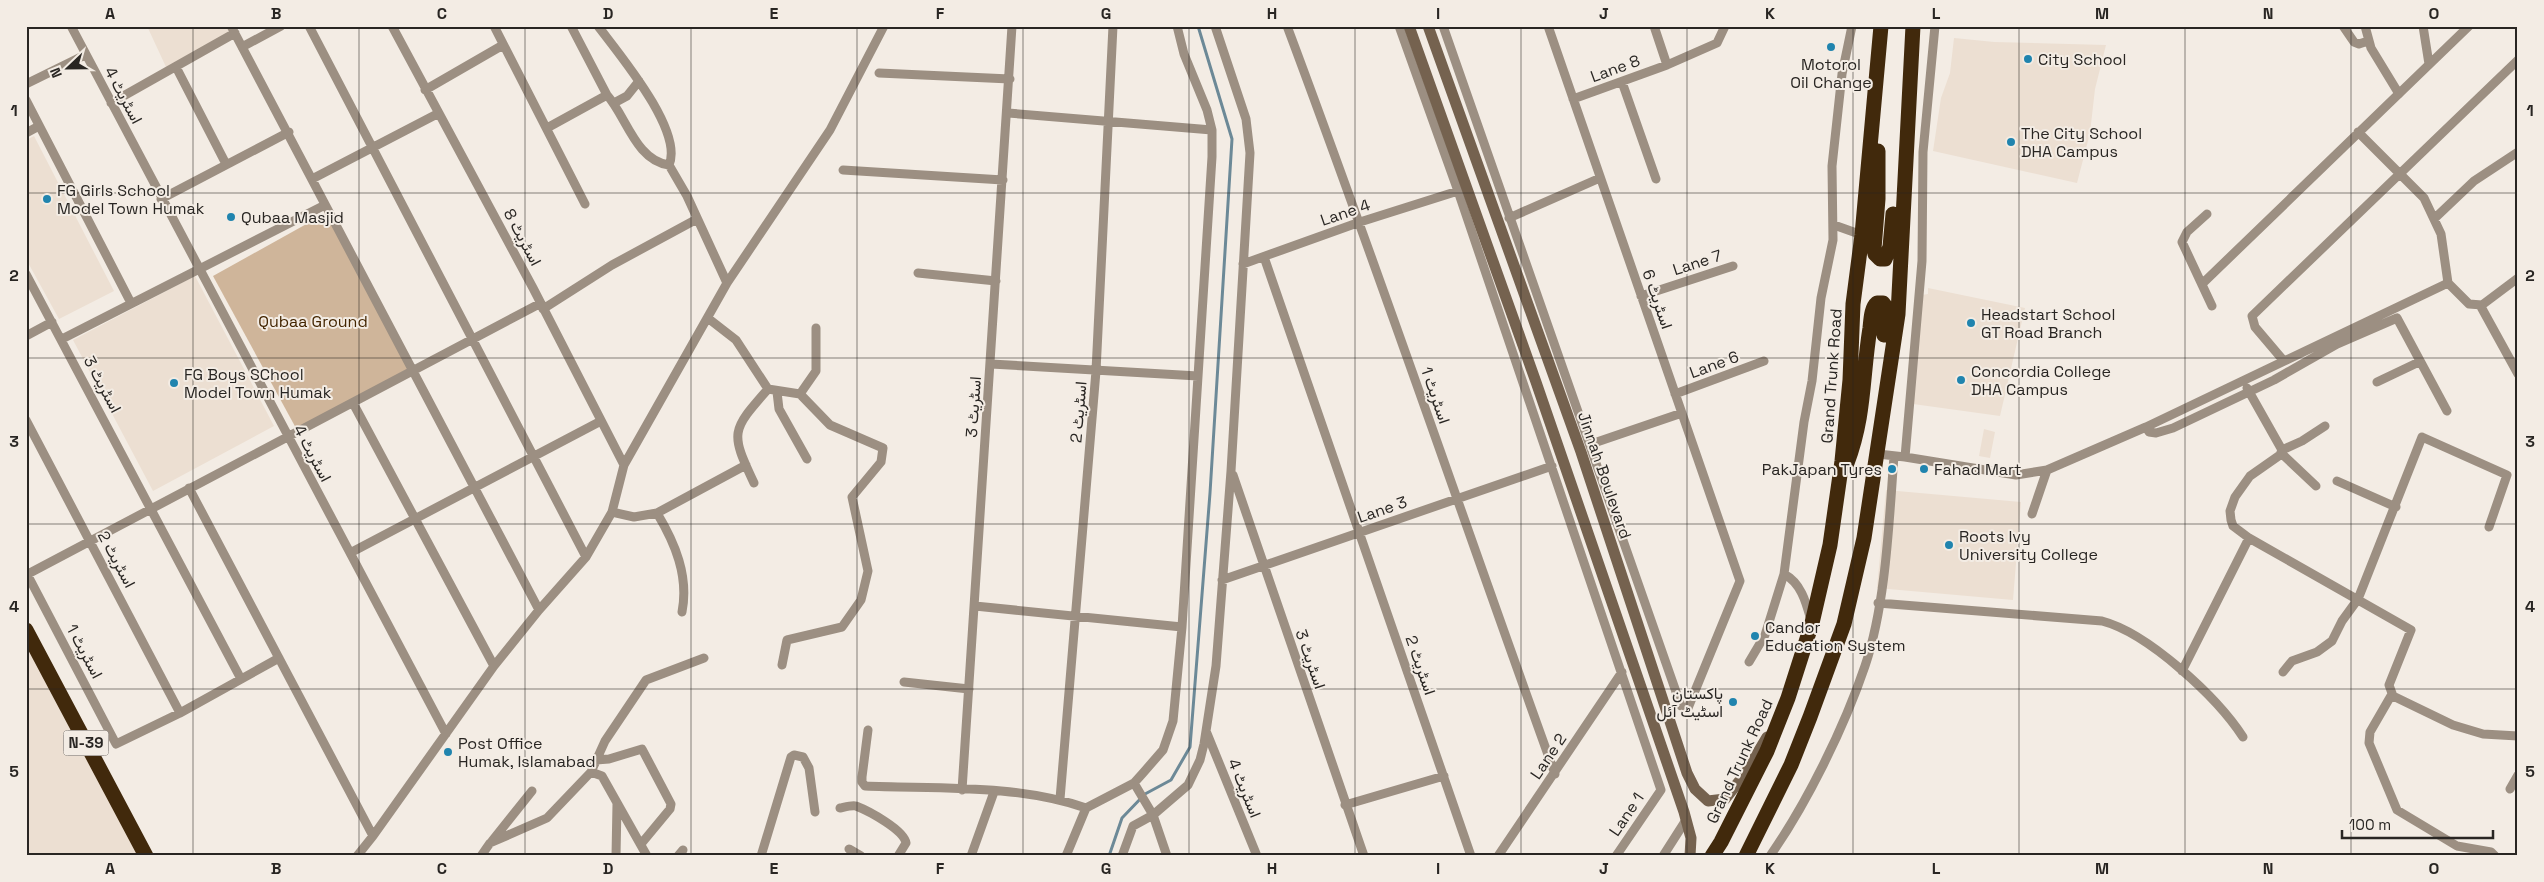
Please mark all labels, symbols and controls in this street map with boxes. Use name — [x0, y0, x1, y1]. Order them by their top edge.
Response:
text: A — [105, 3, 115, 24]
text: B — [271, 3, 281, 24]
text: C — [437, 3, 447, 24]
text: D — [603, 3, 613, 24]
text: E — [770, 3, 779, 24]
text: F — [936, 3, 945, 24]
text: G — [1101, 3, 1111, 24]
text: H — [1267, 3, 1277, 24]
text: I — [1436, 3, 1440, 24]
text: J — [1599, 3, 1609, 24]
text: K — [1765, 3, 1775, 24]
text: L — [1932, 3, 1941, 24]
text: M — [2095, 3, 2109, 24]
text: N — [2263, 3, 2273, 24]
text: O — [2429, 3, 2440, 24]
marker: Motorol Oil Change — [1825, 41, 1837, 53]
north arrow — [42, 42, 92, 92]
place label: City School — [2038, 49, 2126, 70]
street label: Lane 8 — [1587, 50, 1643, 87]
marker: City School — [2022, 53, 2034, 65]
place label: Motorol Oil Change — [1790, 54, 1872, 93]
street label: اسٹریٹ 4 — [100, 63, 147, 127]
text: N — [46, 65, 66, 81]
text: 1 — [10, 100, 18, 121]
text: 1 — [2526, 100, 2534, 121]
place label: The City School DHA Campus — [2021, 123, 2142, 162]
marker: The City School DHA Campus — [2005, 136, 2017, 148]
place label: FG Girls School Model Town Humak — [57, 180, 205, 219]
marker: FG Girls School Model Town Humak — [41, 193, 53, 205]
street label: Lane 4 — [1317, 194, 1373, 231]
street label: اسٹریٹ 8 — [499, 205, 546, 269]
place label: Qubaa Masjid — [241, 207, 344, 228]
marker: Qubaa Masjid — [225, 211, 237, 223]
street label: Lane 7 — [1670, 245, 1724, 280]
text: 2 — [9, 265, 19, 286]
text: 2 — [2525, 265, 2535, 286]
street label: اسٹریٹ 6 — [1638, 267, 1677, 332]
place label: Headstart School GT Road Branch — [1981, 304, 2115, 343]
street label: Grand Trunk Road — [1816, 308, 1847, 444]
park label: Qubaa Ground — [258, 311, 368, 332]
marker: Headstart School GT Road Branch — [1965, 317, 1977, 329]
street label: Lane 6 — [1687, 346, 1742, 383]
street label: اسٹریٹ 3 — [79, 352, 126, 416]
place label: Concordia College DHA Campus — [1971, 361, 2111, 400]
place label: FG Boys SChool Model Town Humak — [184, 364, 332, 403]
street label: اسٹریٹ 1 — [1416, 364, 1455, 426]
marker: Concordia College DHA Campus — [1955, 374, 1967, 386]
street label: اسٹریٹ 3 — [961, 376, 986, 438]
marker: FG Boys SChool Model Town Humak — [168, 377, 180, 389]
street label: اسٹریٹ 2 — [1065, 380, 1092, 444]
street label: Jinnah Boulevard — [1573, 409, 1636, 542]
street label: اسٹریٹ 4 — [289, 421, 336, 485]
text: 3 — [9, 431, 19, 452]
text: 3 — [2525, 431, 2535, 452]
place label: PakJapan Tyres — [1762, 459, 1882, 480]
place label: Fahad Mart — [1934, 459, 2021, 480]
marker: PakJapan Tyres — [1886, 463, 1898, 475]
marker: Fahad Mart — [1918, 463, 1930, 475]
street label: Lane 3 — [1355, 491, 1410, 528]
place label: Roots Ivy University College — [1959, 526, 2098, 565]
street label: اسٹریٹ 2 — [93, 527, 140, 591]
marker: Roots Ivy University College — [1943, 539, 1955, 551]
text: 4 — [9, 596, 19, 617]
text: 4 — [2525, 596, 2535, 617]
place label: Candor Education System — [1765, 617, 1906, 656]
street label: اسٹریٹ 1 — [62, 620, 108, 682]
street label: اسٹریٹ 3 — [1291, 627, 1330, 692]
marker: Candor Education System — [1749, 630, 1761, 642]
street label: اسٹریٹ 2 — [1401, 633, 1440, 698]
place label: پاکستان اسٹیٹ آئل — [1656, 683, 1723, 722]
street label: Grand Trunk Road — [1701, 696, 1778, 827]
marker: پاکستان اسٹیٹ آئل — [1727, 696, 1739, 708]
street label: Lane 2 — [1525, 729, 1571, 783]
road number: N-39 — [64, 730, 108, 756]
place label: Post Office Humak, Islamabad — [458, 733, 595, 772]
marker: Post Office Humak, Islamabad — [442, 746, 454, 758]
street label: اسٹریٹ 4 — [1223, 756, 1266, 821]
text: 5 — [9, 761, 19, 782]
text: 5 — [2525, 761, 2535, 782]
street label: Lane 1 — [1604, 788, 1649, 840]
scale bar — [2342, 807, 2493, 839]
text: 100 m — [2349, 815, 2391, 834]
text: A — [105, 858, 115, 879]
text: B — [271, 858, 281, 879]
text: C — [437, 858, 447, 879]
text: D — [603, 858, 613, 879]
text: E — [770, 858, 779, 879]
text: F — [936, 858, 945, 879]
text: G — [1101, 858, 1111, 879]
text: H — [1267, 858, 1277, 879]
text: I — [1436, 858, 1440, 879]
text: J — [1599, 858, 1609, 879]
text: K — [1765, 858, 1775, 879]
text: L — [1932, 858, 1941, 879]
text: M — [2095, 858, 2109, 879]
text: N — [2263, 858, 2273, 879]
text: O — [2429, 858, 2440, 879]

